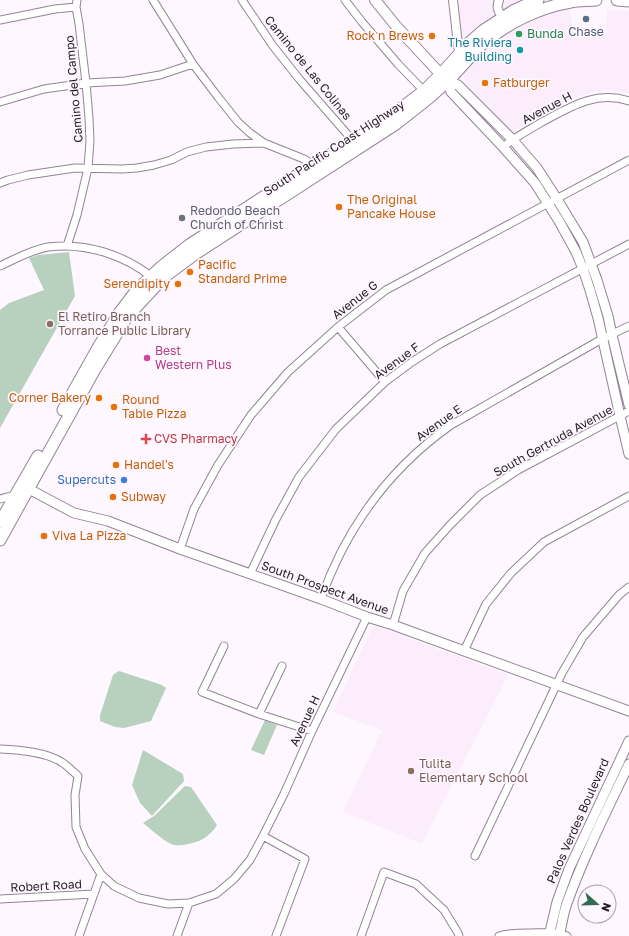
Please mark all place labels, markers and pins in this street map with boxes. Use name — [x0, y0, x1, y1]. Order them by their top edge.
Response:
marker: Chase — [581, 14, 591, 24]
place label: Chase — [568, 24, 604, 39]
place label: Bunda — [527, 26, 564, 41]
place label: Rock n Brews — [347, 28, 424, 43]
marker: Bunda — [514, 29, 524, 39]
marker: Rock n Brews — [427, 31, 437, 41]
place label: The Riviera Building — [448, 35, 512, 64]
marker: The Riviera Building — [515, 45, 525, 55]
place label: Fatburger — [493, 75, 550, 90]
marker: Fatburger — [480, 78, 490, 88]
place label: The Original Pancake House — [347, 192, 436, 221]
marker: The Original Pancake House — [334, 202, 344, 212]
place label: Redondo Beach Church of Christ — [190, 203, 284, 232]
marker: Redondo Beach Church of Christ — [177, 213, 187, 223]
place label: Pacific Standard Prime — [198, 257, 287, 286]
marker: Pacific Standard Prime — [185, 267, 195, 277]
place label: Serendipity — [104, 276, 170, 291]
marker: Serendipity — [173, 279, 183, 289]
place label: El Retiro Branch Torrance Public Library — [58, 309, 191, 338]
marker: El Retiro Branch Torrance Public Library — [45, 319, 55, 329]
place label: Best Western Plus — [155, 343, 232, 372]
marker: Best Western Plus — [142, 353, 152, 363]
place label: Corner Bakery — [9, 390, 91, 405]
place label: Round Table Pizza — [122, 392, 186, 421]
marker: Corner Bakery — [94, 393, 104, 403]
marker: Round Table Pizza — [109, 402, 119, 412]
place label: CVS Pharmacy — [154, 431, 238, 446]
marker: CVS Pharmacy — [141, 434, 151, 444]
place label: Handel's — [124, 457, 174, 472]
marker: Handel's — [111, 460, 121, 470]
place label: Supercuts — [57, 472, 116, 487]
marker: Supercuts — [119, 475, 129, 485]
place label: Subway — [121, 489, 166, 504]
marker: Subway — [108, 492, 118, 502]
place label: Viva La Pizza — [52, 528, 126, 543]
marker: Viva La Pizza — [39, 531, 49, 541]
place label: Tulita Elementary School — [419, 756, 528, 785]
marker: Tulita Elementary School — [406, 766, 416, 776]

